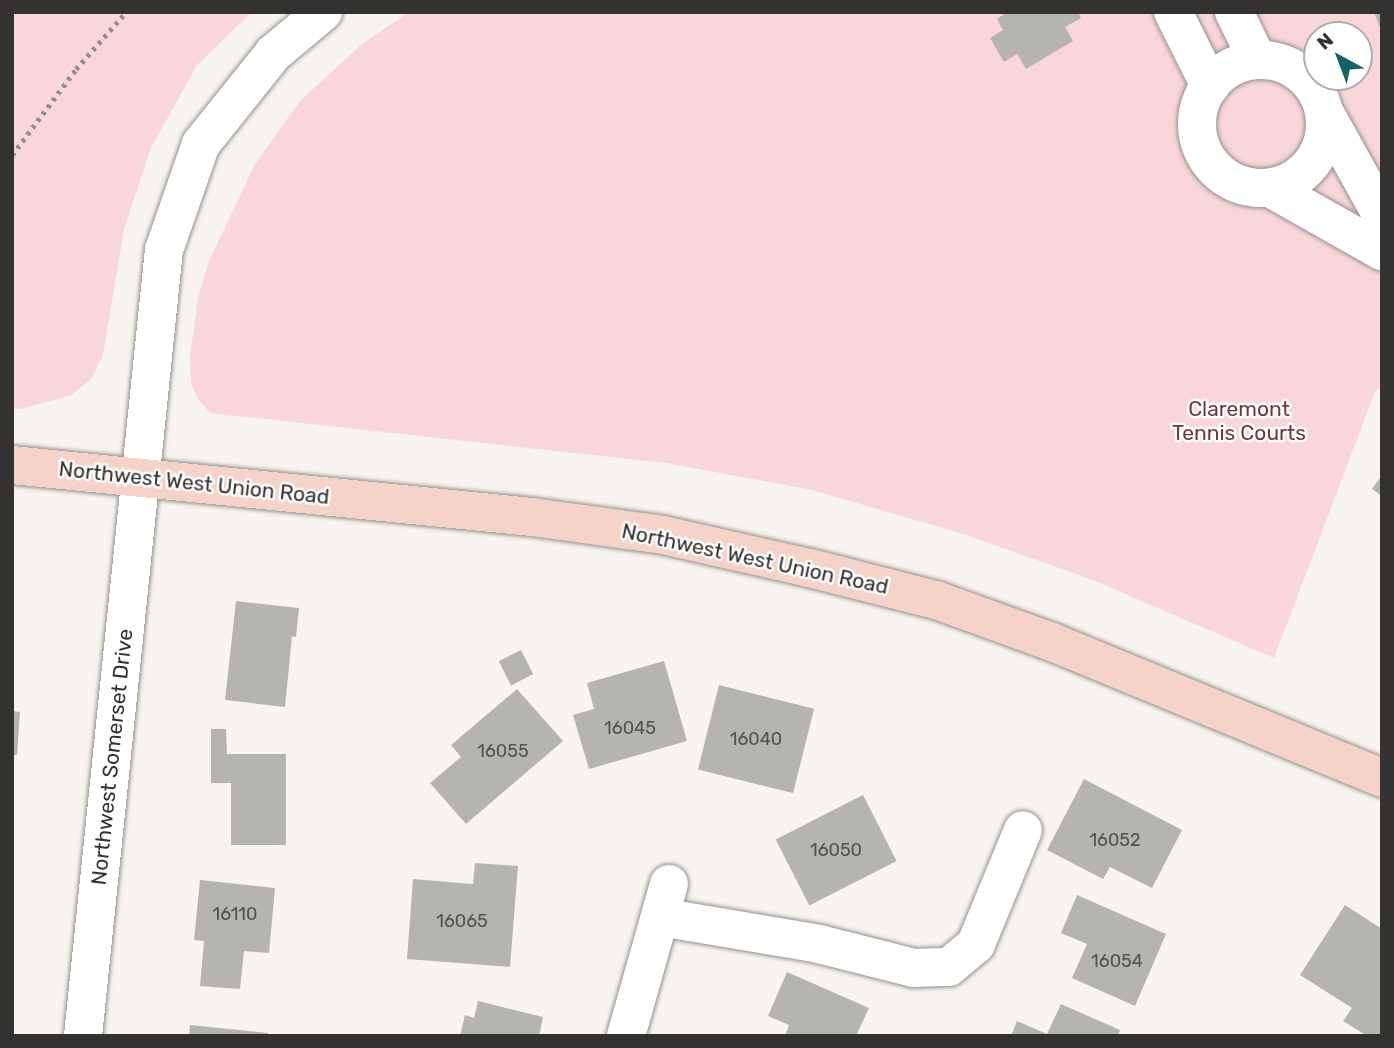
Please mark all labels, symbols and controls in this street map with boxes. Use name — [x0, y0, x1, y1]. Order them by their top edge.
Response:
north arrow — [1303, 21, 1373, 91]
text: N — [1312, 28, 1338, 54]
park label: Claremont Tennis Courts — [1172, 396, 1306, 446]
street label: Northwest West Union Road — [57, 456, 331, 510]
street label: Northwest West Union Road — [619, 518, 891, 600]
street label: Northwest Somerset Drive — [86, 628, 138, 886]
house number: 16045 — [604, 717, 656, 739]
house number: 16040 — [730, 728, 782, 750]
house number: 16055 — [477, 740, 529, 762]
house number: 16052 — [1089, 829, 1141, 851]
house number: 16050 — [810, 839, 862, 861]
house number: 16110 — [213, 903, 257, 925]
house number: 16065 — [436, 910, 488, 932]
house number: 16054 — [1091, 950, 1143, 972]

